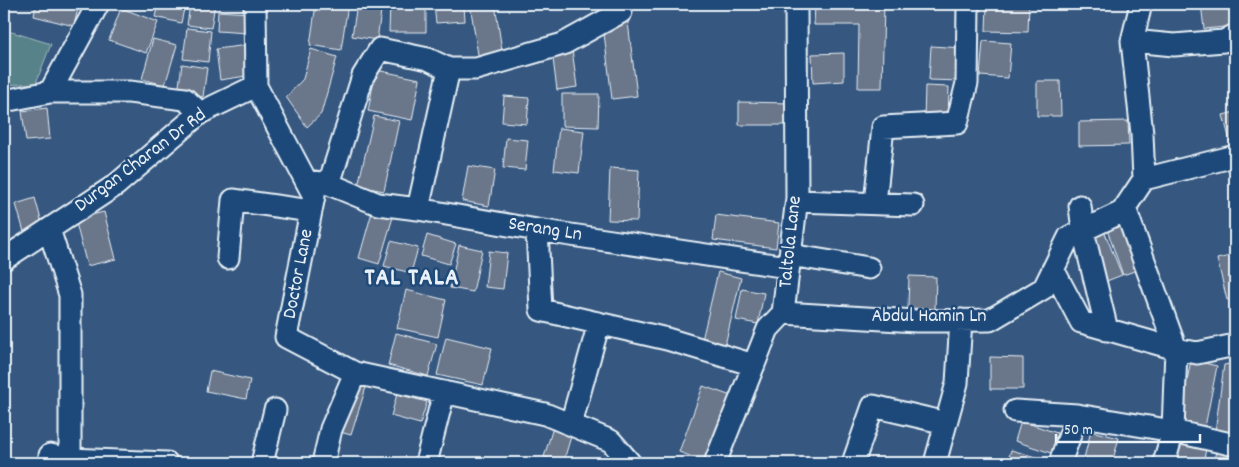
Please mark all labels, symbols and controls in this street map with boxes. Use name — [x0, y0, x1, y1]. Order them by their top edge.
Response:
street label: Durgan Charan Dr Rd — [69, 102, 213, 220]
street label: Taltola Lane — [772, 194, 810, 290]
street label: Serang Ln — [506, 210, 584, 250]
street label: Doctor Lane — [277, 226, 321, 321]
district label: TAL TALA — [364, 261, 460, 297]
street label: Abdul Hamin Ln — [871, 303, 987, 331]
scale bar — [1056, 412, 1200, 444]
text: 50 m — [1064, 420, 1093, 442]

